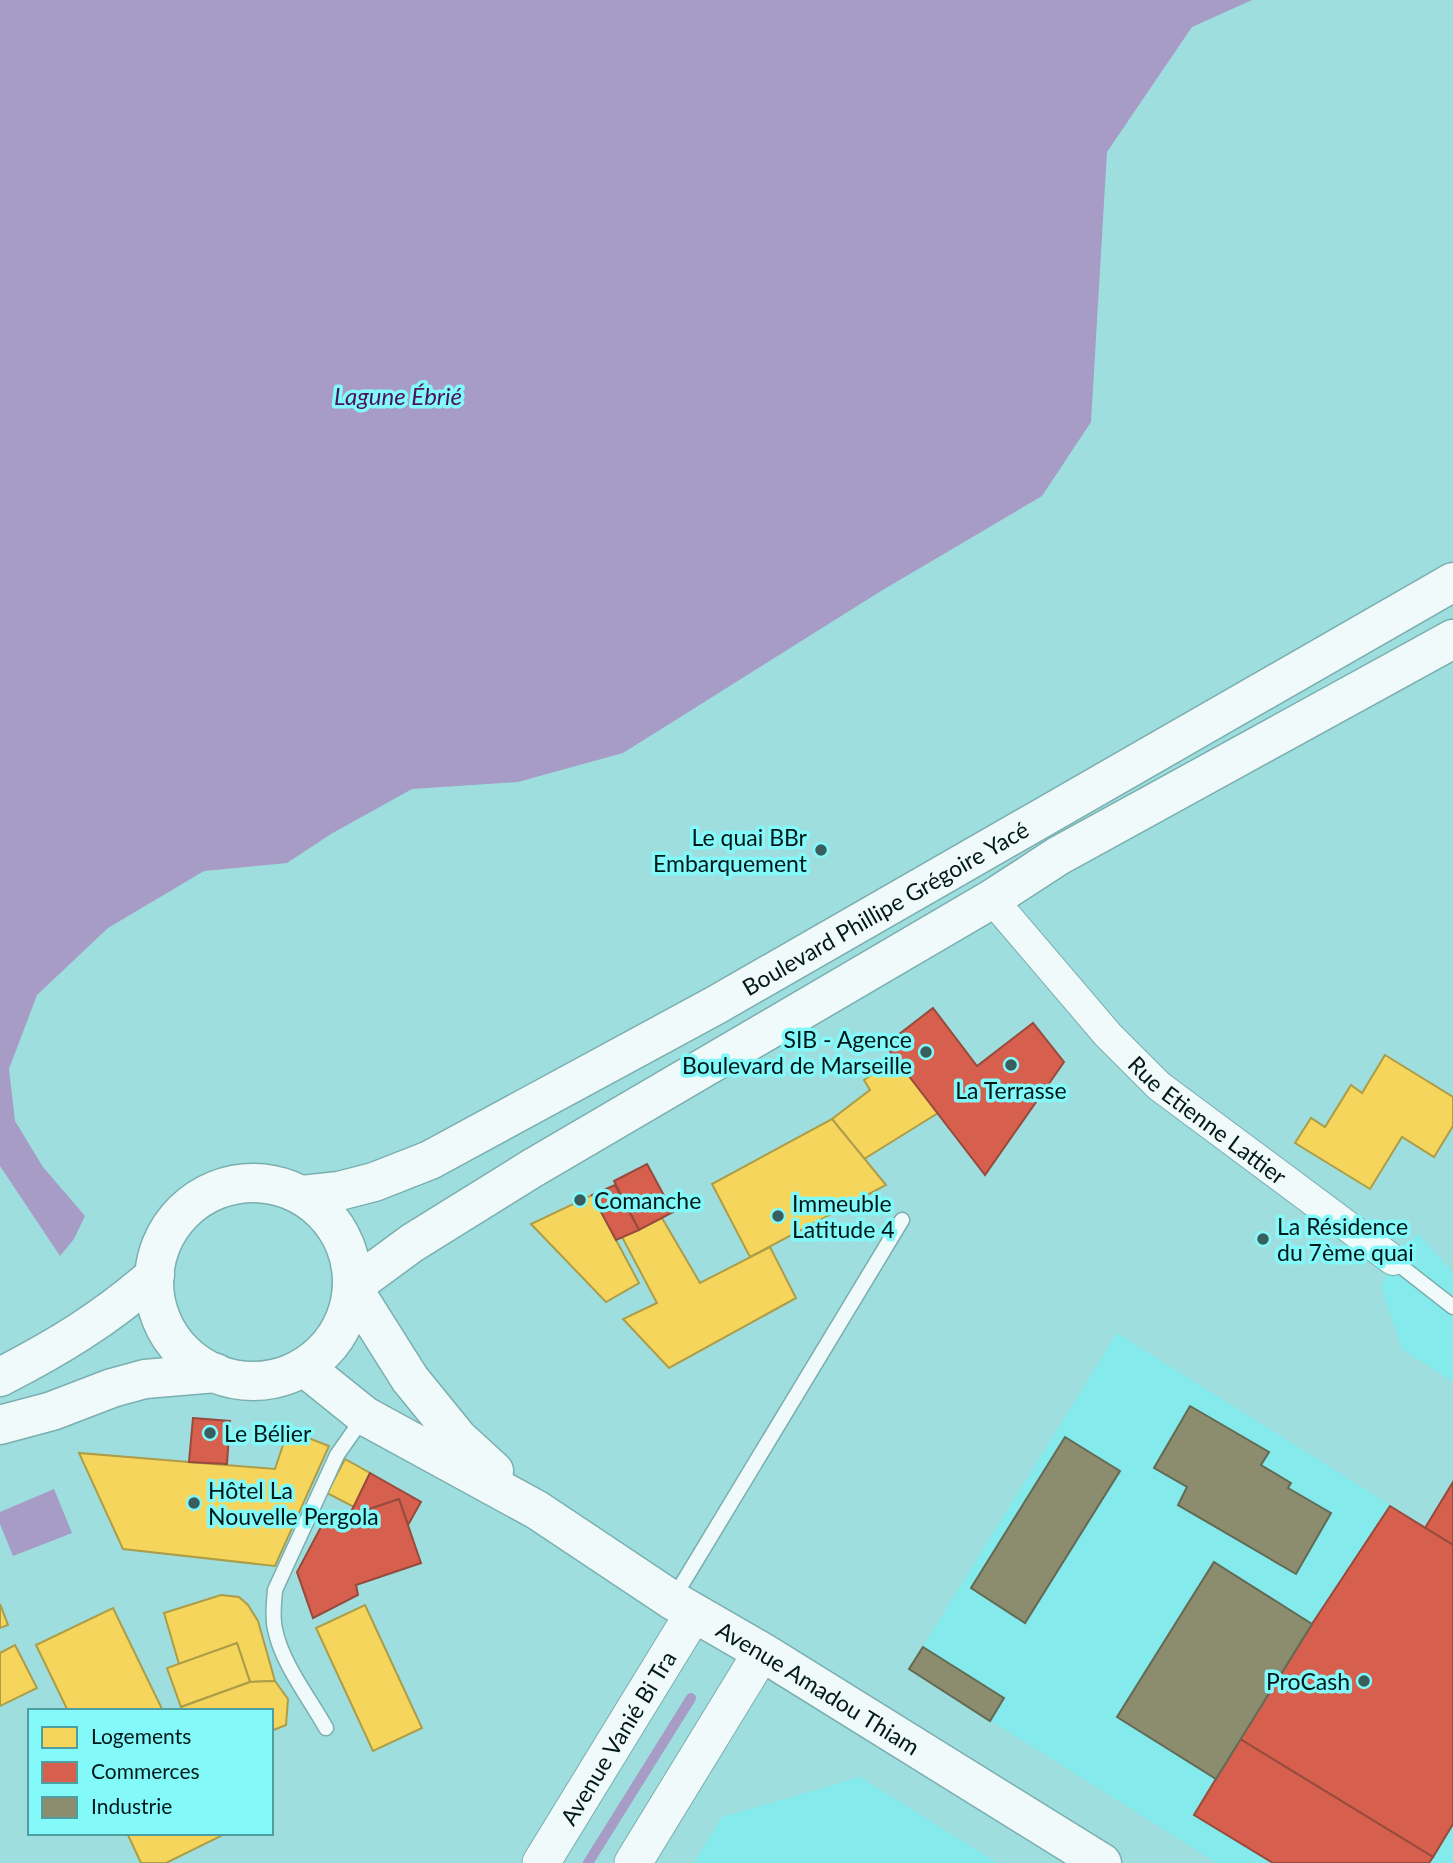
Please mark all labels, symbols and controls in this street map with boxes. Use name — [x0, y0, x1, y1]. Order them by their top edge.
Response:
water label: Lagune Ébrié — [334, 381, 462, 410]
street label: Boulevard Phillipe Grégoire Yacé — [737, 815, 1033, 1001]
place label: Le quai BBr Embarquement — [653, 823, 808, 877]
marker: Le quai BBr Embarquement — [813, 842, 829, 858]
place label: SIB - Agence Boulevard de Marseille — [682, 1025, 912, 1079]
marker: SIB - Agence Boulevard de Marseille — [918, 1044, 934, 1060]
street label: Rue Etienne Lattier — [1123, 1050, 1293, 1190]
marker: La Terrasse — [1003, 1057, 1019, 1073]
place label: La Terrasse — [955, 1076, 1067, 1104]
place label: Comanche — [594, 1186, 701, 1214]
place label: Immeuble Latitude 4 — [792, 1189, 895, 1243]
marker: Comanche — [572, 1192, 588, 1208]
marker: Immeuble Latitude 4 — [770, 1208, 786, 1224]
place label: La Résidence du 7ème quai — [1277, 1212, 1414, 1266]
marker: La Résidence du 7ème quai — [1255, 1231, 1271, 1247]
place label: Le Bélier — [224, 1419, 312, 1447]
marker: Le Bélier — [202, 1425, 218, 1441]
place label: Hôtel La Nouvelle Pergola — [208, 1476, 379, 1530]
marker: Hôtel La Nouvelle Pergola — [186, 1495, 202, 1511]
street label: Avenue Amadou Thiam — [712, 1615, 925, 1760]
street label: Avenue Vanié Bi Tra — [554, 1645, 682, 1830]
place label: ProCash — [1266, 1667, 1350, 1695]
marker: ProCash — [1356, 1673, 1372, 1689]
legend — [28, 1709, 273, 1835]
text: Logements — [91, 1723, 191, 1748]
text: Commerces — [91, 1758, 200, 1783]
text: Industrie — [91, 1793, 172, 1818]

